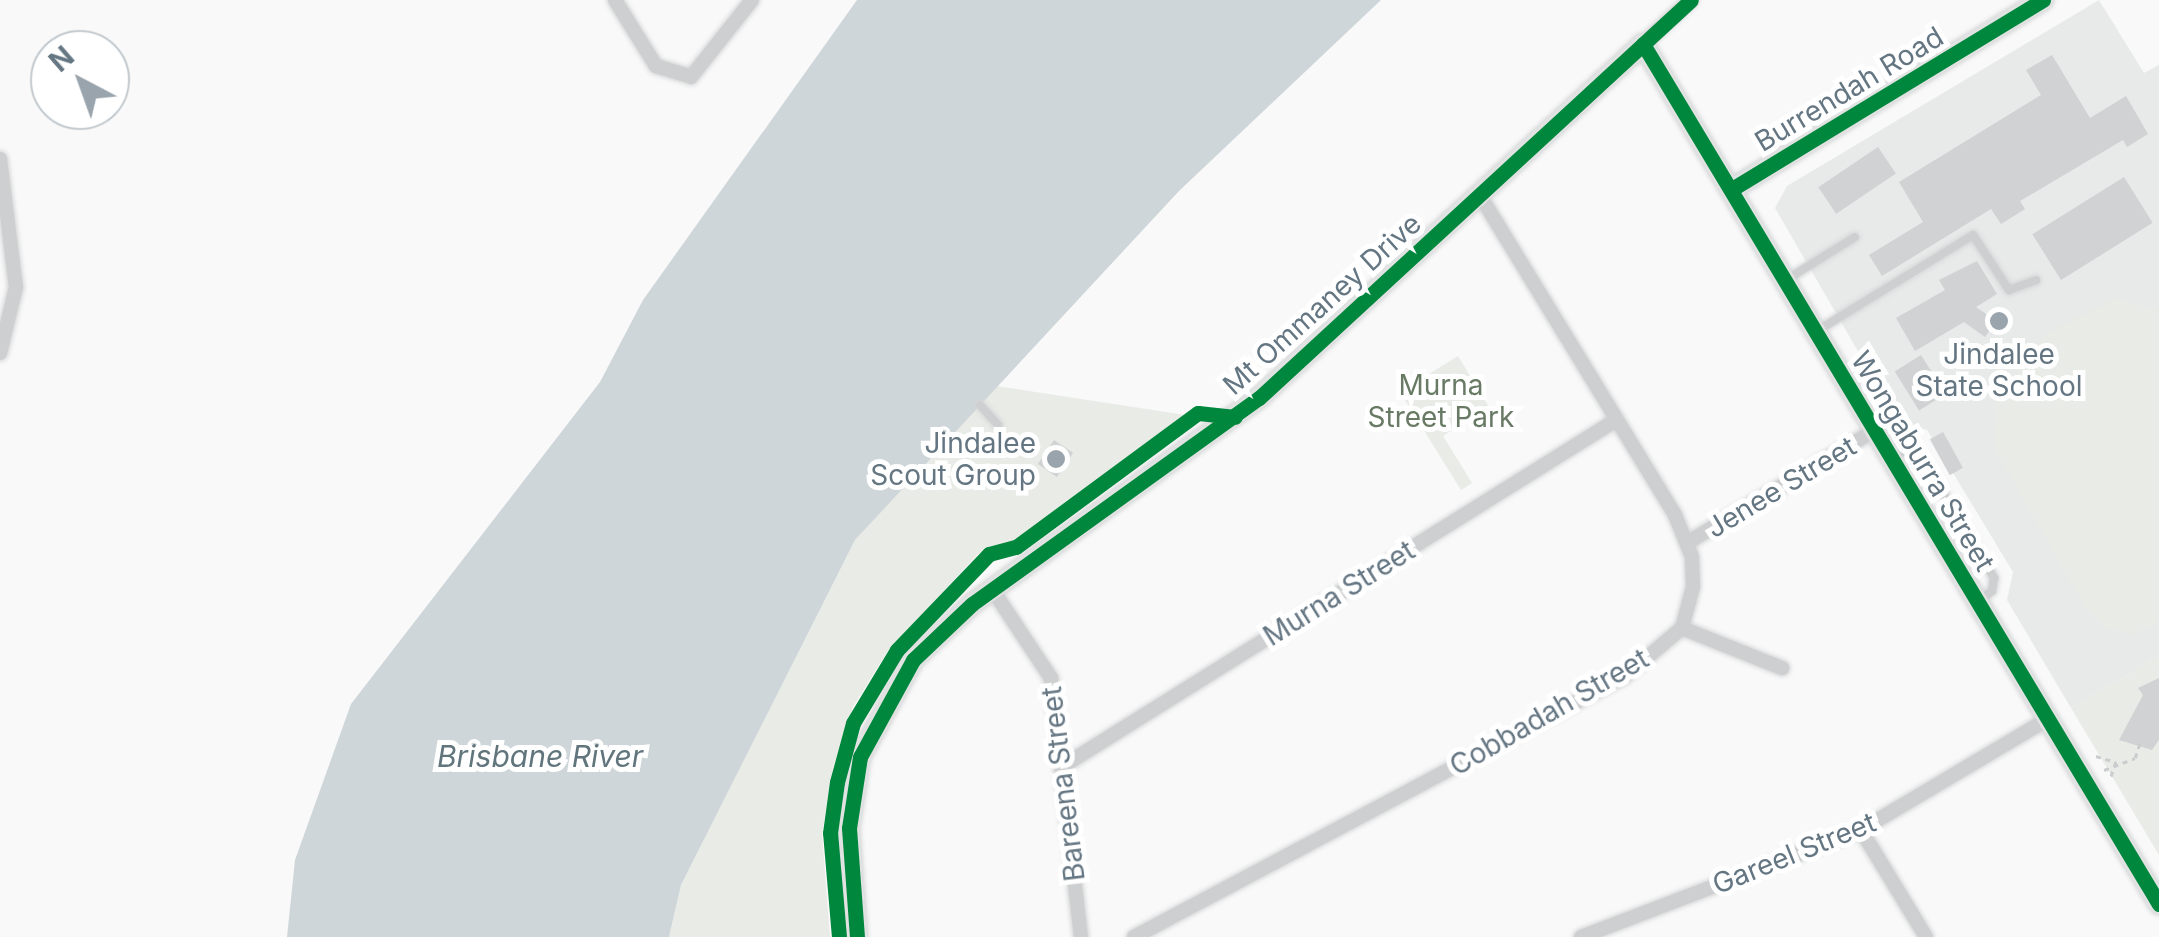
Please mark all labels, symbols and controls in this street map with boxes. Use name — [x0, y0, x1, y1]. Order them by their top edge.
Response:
street label: Burrendah Road — [1749, 20, 1949, 158]
north arrow — [30, 30, 130, 130]
text: N — [42, 39, 81, 79]
street label: Mt Ommaney Drive — [1216, 206, 1428, 402]
marker: Jindalee State School — [1988, 310, 2010, 332]
place label: Jindalee State School — [1916, 337, 2082, 403]
street label: Wongaburra Street — [1844, 345, 2002, 577]
park label: Murna Street Park — [1368, 368, 1514, 434]
place label: Jindalee Scout Group — [870, 426, 1036, 492]
street label: Jenee Street — [1700, 429, 1862, 545]
marker: Jindalee Scout Group — [1045, 448, 1067, 470]
street label: Murna Street — [1257, 533, 1421, 653]
street label: Cobbadah Street — [1444, 641, 1654, 783]
street label: Bareena Street — [1034, 685, 1092, 883]
water label: Brisbane River — [437, 738, 643, 774]
street label: Gareel Street — [1708, 805, 1880, 901]

